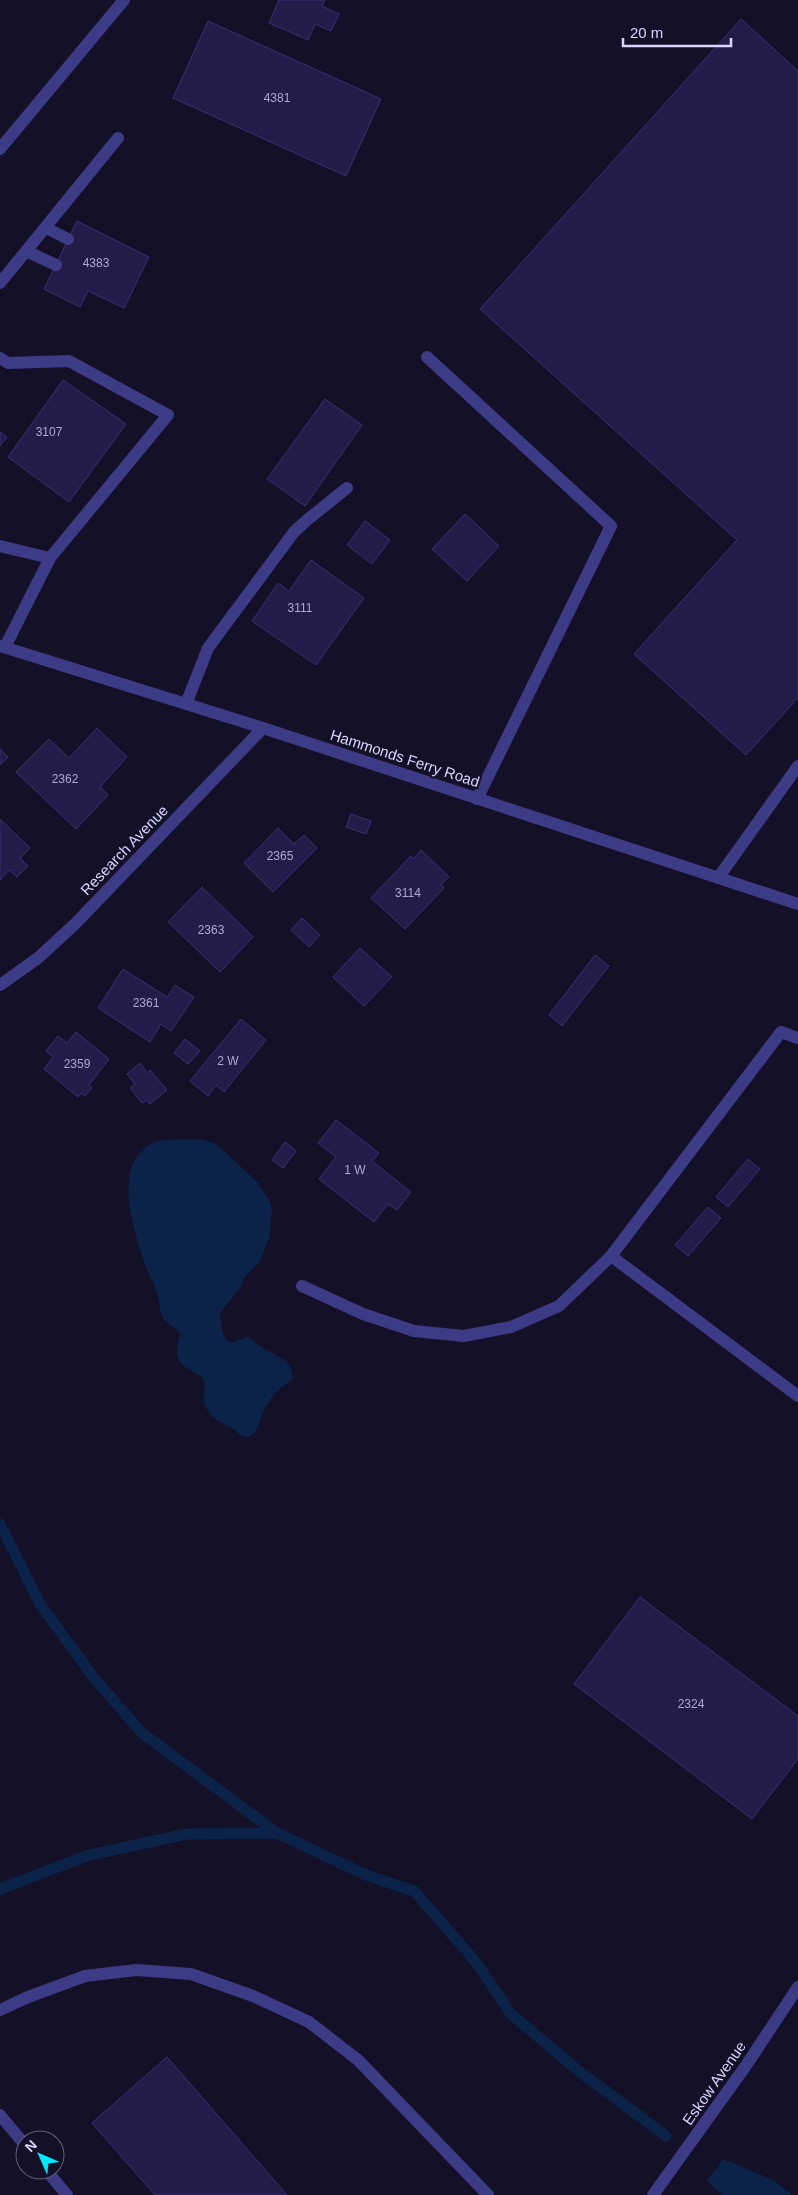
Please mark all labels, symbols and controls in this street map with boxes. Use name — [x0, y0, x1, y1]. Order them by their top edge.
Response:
scale bar — [623, 15, 730, 47]
text: 20 m — [630, 24, 663, 41]
house number: 4381 — [264, 91, 291, 105]
house number: 4383 — [83, 256, 110, 270]
house number: 3107 — [36, 425, 63, 439]
house number: 3111 — [288, 601, 313, 615]
street label: Hammonds Ferry Road — [328, 726, 482, 790]
house number: 2362 — [52, 772, 79, 786]
street label: Research Avenue — [77, 802, 171, 898]
house number: 2365 — [267, 849, 294, 863]
house number: 3114 — [395, 886, 421, 900]
house number: 2363 — [198, 923, 225, 937]
house number: 2361 — [133, 996, 160, 1010]
house number: 2 W — [217, 1054, 239, 1068]
house number: 2359 — [64, 1057, 91, 1071]
house number: 1 W — [344, 1163, 366, 1177]
house number: 2324 — [678, 1697, 705, 1711]
street label: Eskow Avenue — [679, 2038, 749, 2128]
north arrow — [15, 2130, 65, 2180]
text: N — [22, 2137, 40, 2155]

